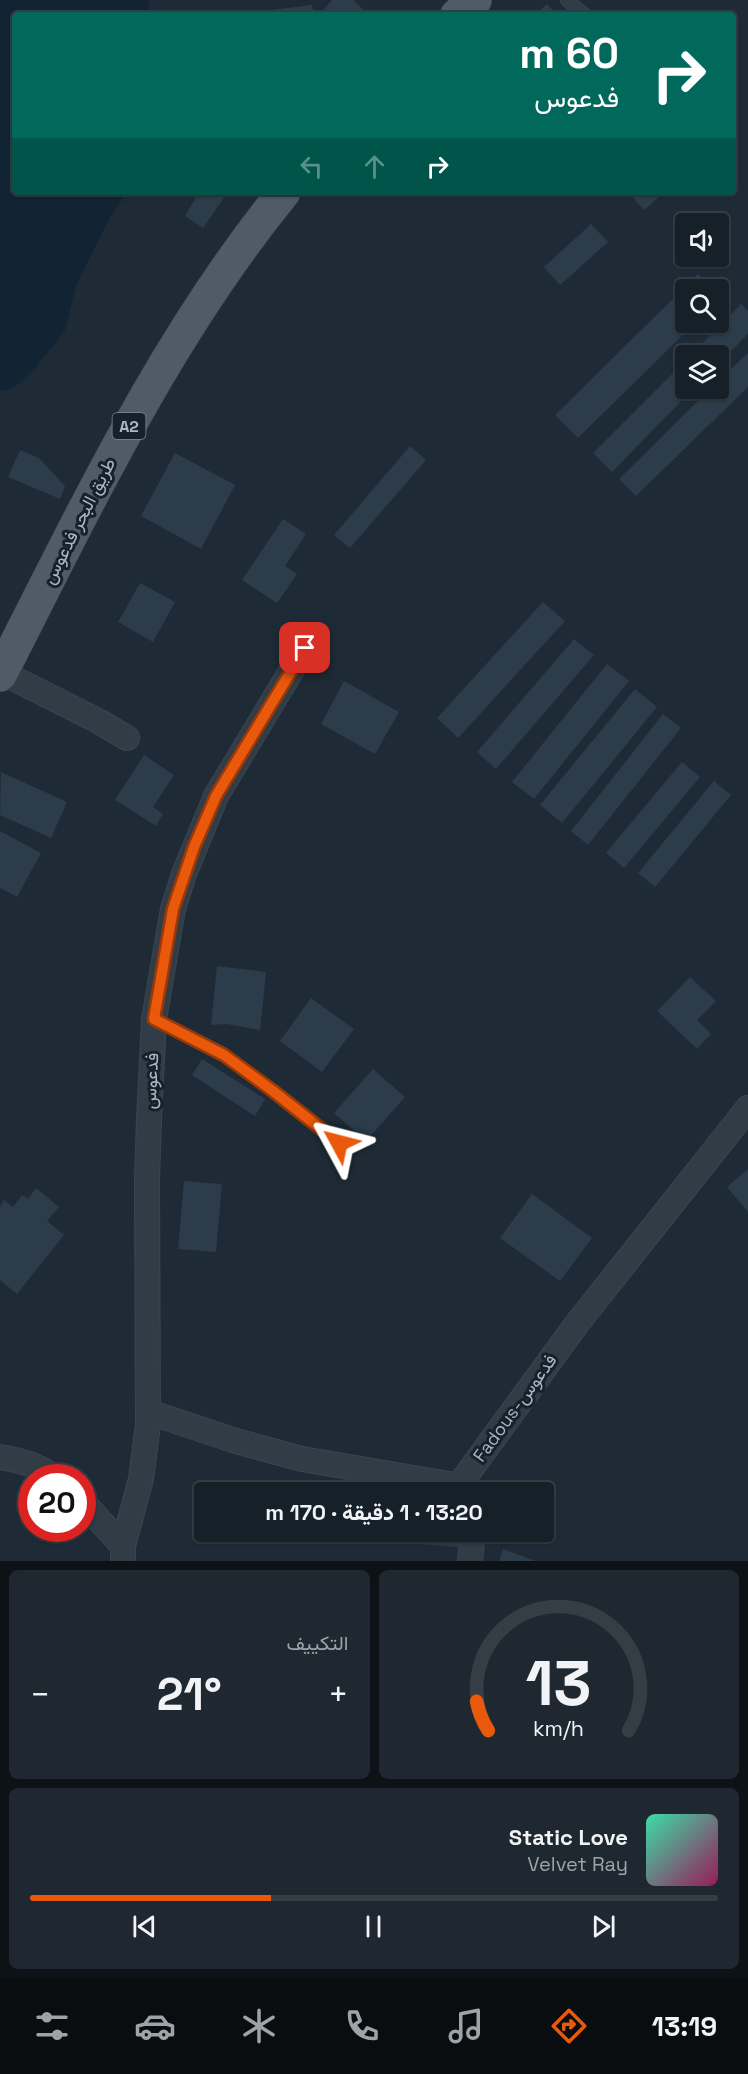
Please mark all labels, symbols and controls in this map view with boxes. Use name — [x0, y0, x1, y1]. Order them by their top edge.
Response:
text: 60 m — [519, 27, 619, 80]
icon: right — [640, 36, 718, 114]
text: فدعوس — [534, 80, 619, 115]
icon: left — [295, 150, 328, 183]
icon: ahead — [358, 150, 391, 183]
icon: right — [421, 150, 454, 183]
map controls — [675, 213, 729, 399]
button: sound — [675, 213, 729, 267]
button: search — [675, 279, 729, 333]
button: layers — [675, 345, 729, 399]
road number: A2 — [112, 413, 146, 439]
street label: طريق البحر فدعوس — [37, 454, 120, 588]
pin — [279, 622, 330, 673]
icon: arrive — [288, 631, 321, 664]
street label: فدعوس — [138, 1052, 163, 1110]
position arrow — [307, 1111, 371, 1175]
street label: Fadous-فدعوس — [468, 1349, 561, 1466]
speed limit sign: 20 — [18, 1464, 96, 1542]
text: 13:20 · 1 دقيقة · 170 m — [265, 1498, 483, 1526]
text: التكييف — [286, 1630, 349, 1656]
text: 13 — [526, 1644, 592, 1723]
text: 21° — [157, 1666, 222, 1723]
text: − — [30, 1674, 50, 1716]
text: + — [328, 1674, 349, 1716]
text: km/h — [533, 1716, 584, 1743]
text: Static Love — [509, 1823, 628, 1851]
text: Velvet Ray — [527, 1851, 628, 1877]
icon: previous — [128, 1910, 161, 1943]
icon: pause — [357, 1910, 390, 1943]
icon: next — [587, 1910, 620, 1943]
icon: filters — [31, 2005, 73, 2047]
icon: car — [134, 2005, 176, 2047]
icon: climate — [238, 2005, 280, 2047]
icon: phone — [341, 2005, 383, 2047]
icon: music — [445, 2005, 487, 2047]
icon: directions — [548, 2005, 590, 2047]
text: 13:19 — [652, 2009, 717, 2044]

